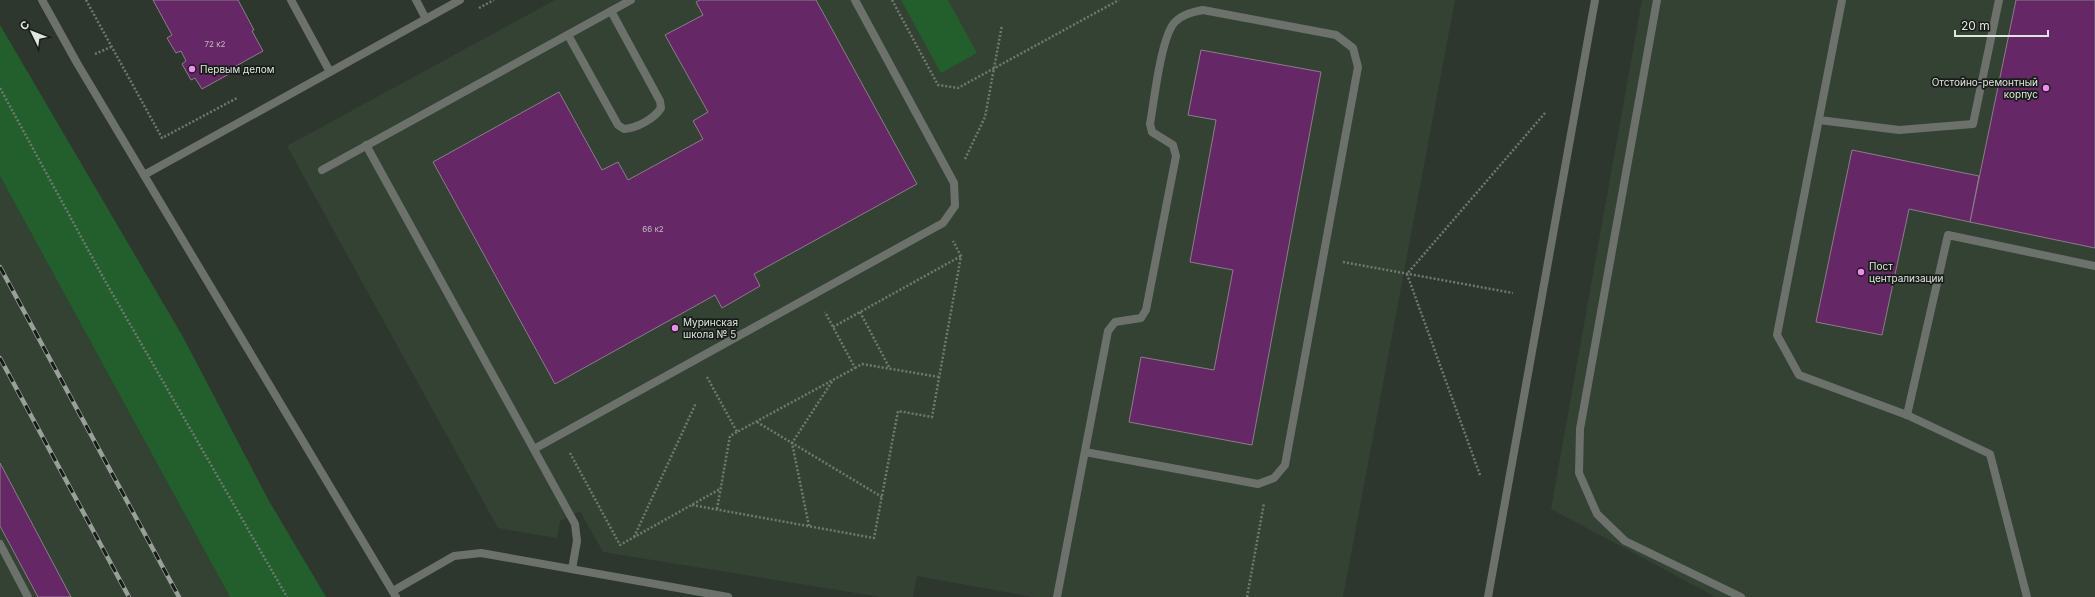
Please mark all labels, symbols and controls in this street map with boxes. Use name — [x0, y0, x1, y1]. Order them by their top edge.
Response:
north arrow — [12, 12, 52, 52]
scale bar — [1955, 12, 2048, 38]
text: С — [17, 17, 33, 33]
text: 20 m — [1961, 18, 1990, 33]
house number: 72 к2 — [205, 39, 226, 49]
place label: Первым делом — [200, 63, 274, 75]
marker: Первым делом — [187, 64, 197, 74]
place label: Отстойно-ремонтный корпус — [1932, 76, 2038, 100]
marker: Отстойно-ремонтный корпус — [2041, 83, 2051, 93]
house number: 66 к2 — [642, 224, 664, 234]
place label: Пост централизации — [1869, 260, 1943, 284]
marker: Пост централизации — [1856, 267, 1866, 277]
place label: Муринская школа № 5 — [683, 316, 738, 340]
marker: Муринская школа № 5 — [670, 323, 680, 333]

